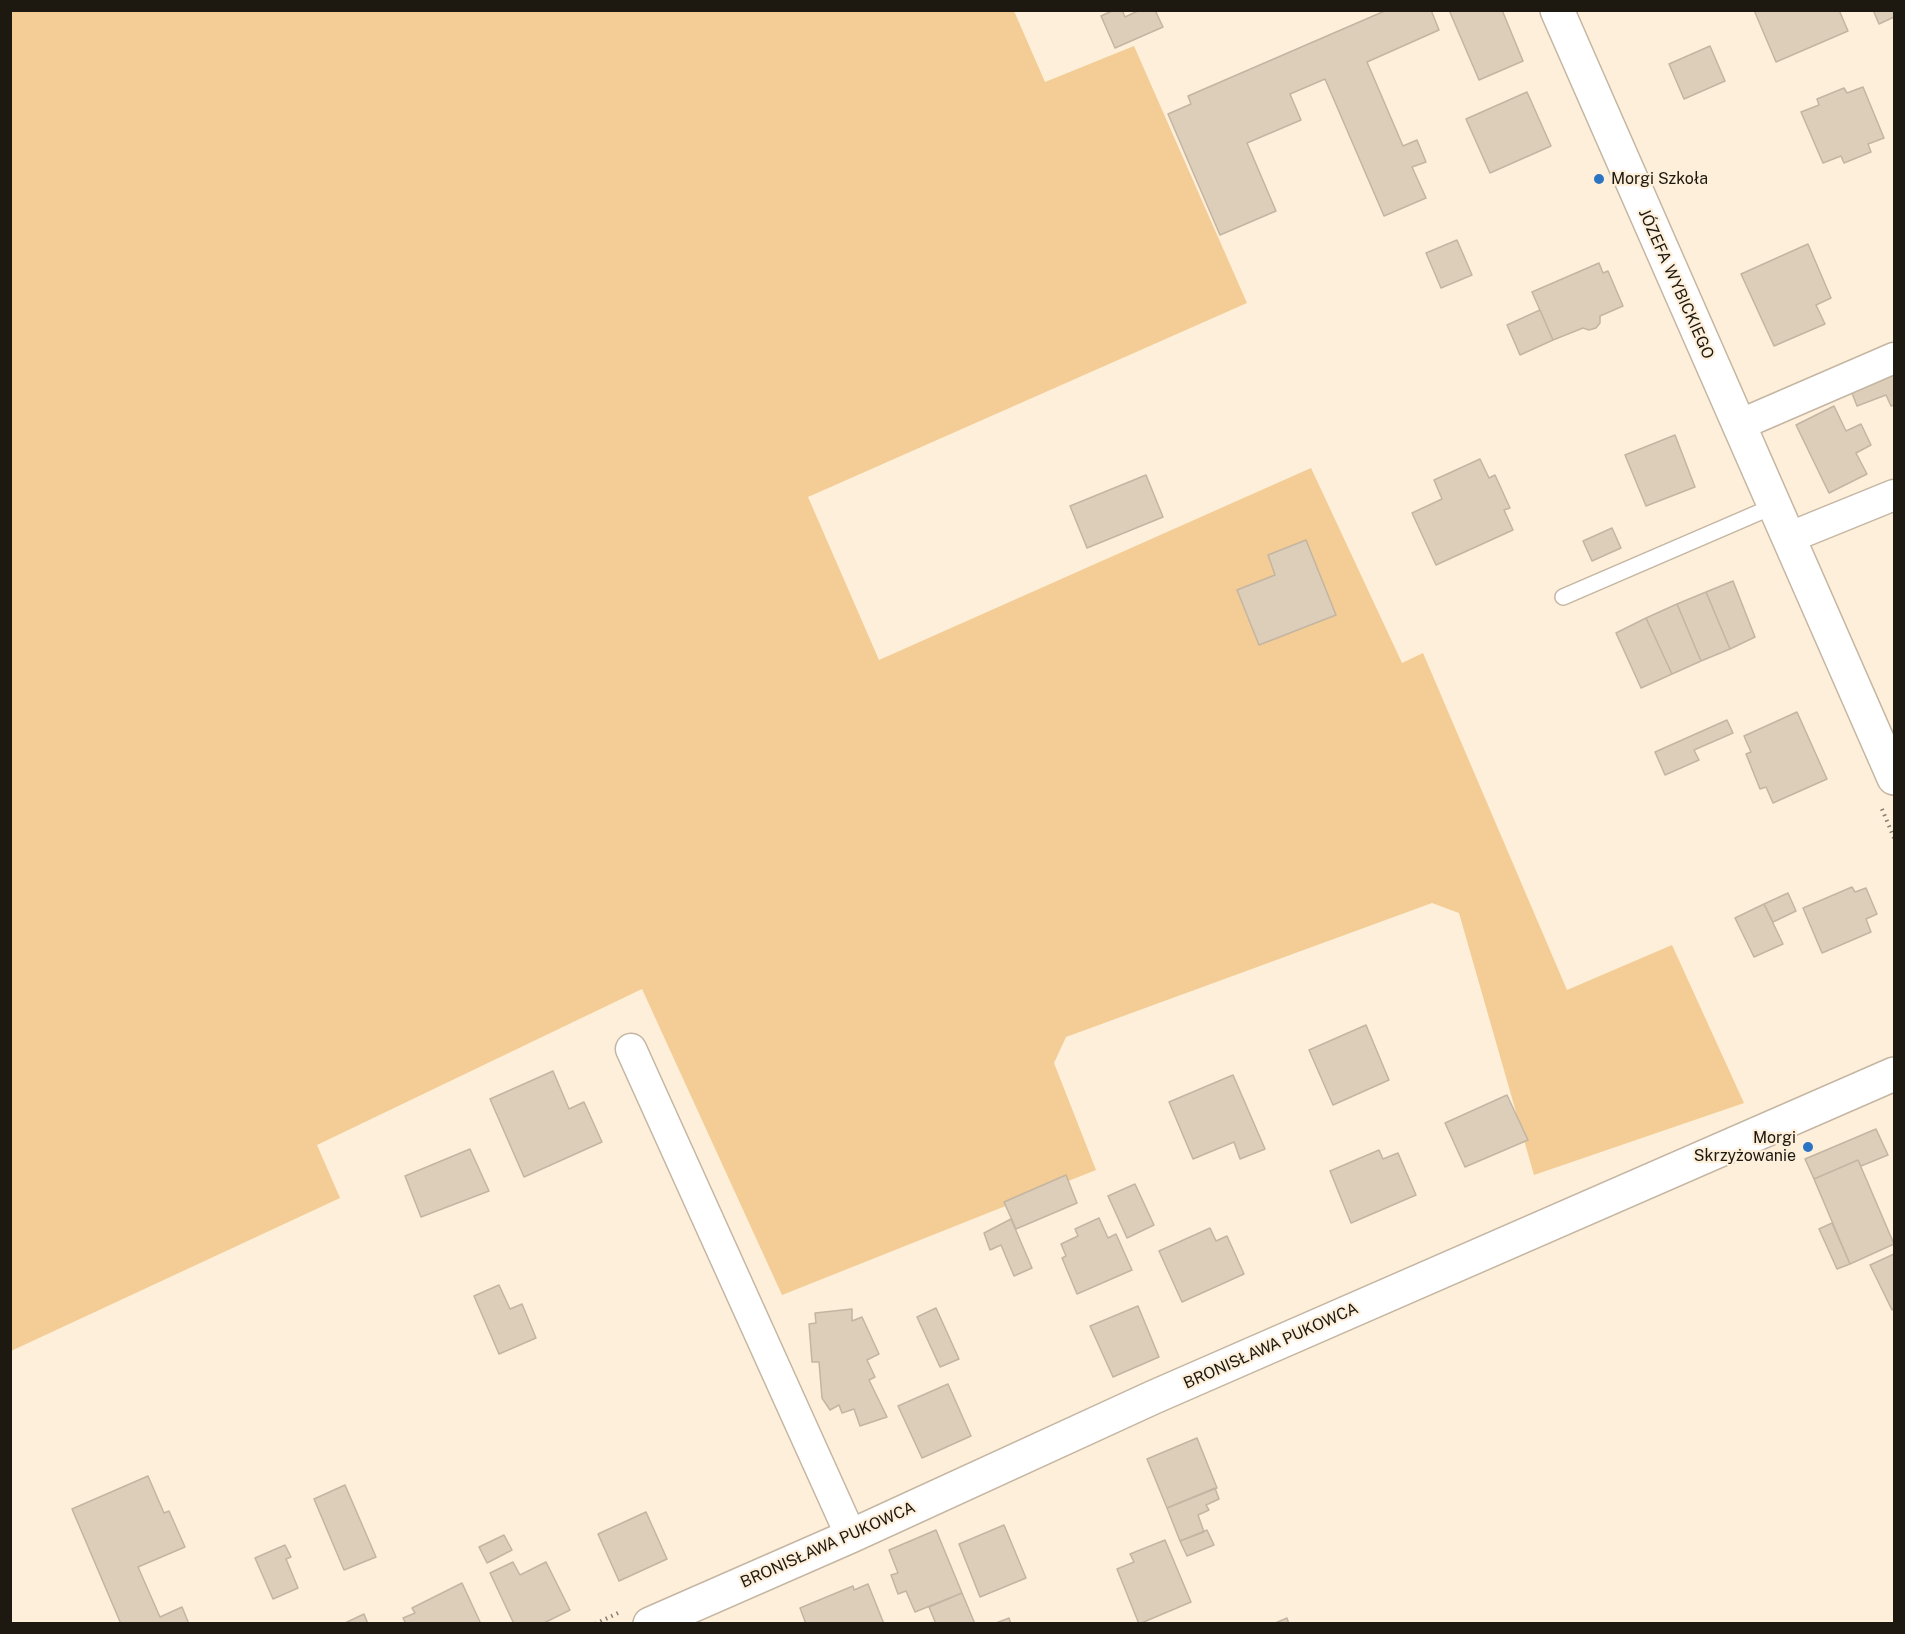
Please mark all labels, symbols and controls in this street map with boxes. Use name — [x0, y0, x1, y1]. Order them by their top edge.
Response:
place label: Morgi Szkoła — [1611, 169, 1708, 189]
marker: Morgi Szkoła — [1592, 172, 1606, 186]
street label: JÓZEFA WYBICKIEGO — [1634, 206, 1718, 362]
place label: Morgi Skrzyżowanie — [1694, 1128, 1796, 1166]
marker: Morgi Skrzyżowanie — [1801, 1140, 1815, 1154]
street label: BRONISŁAWA PUKOWCA — [1181, 1299, 1361, 1393]
street label: BRONISŁAWA PUKOWCA — [738, 1498, 918, 1592]

